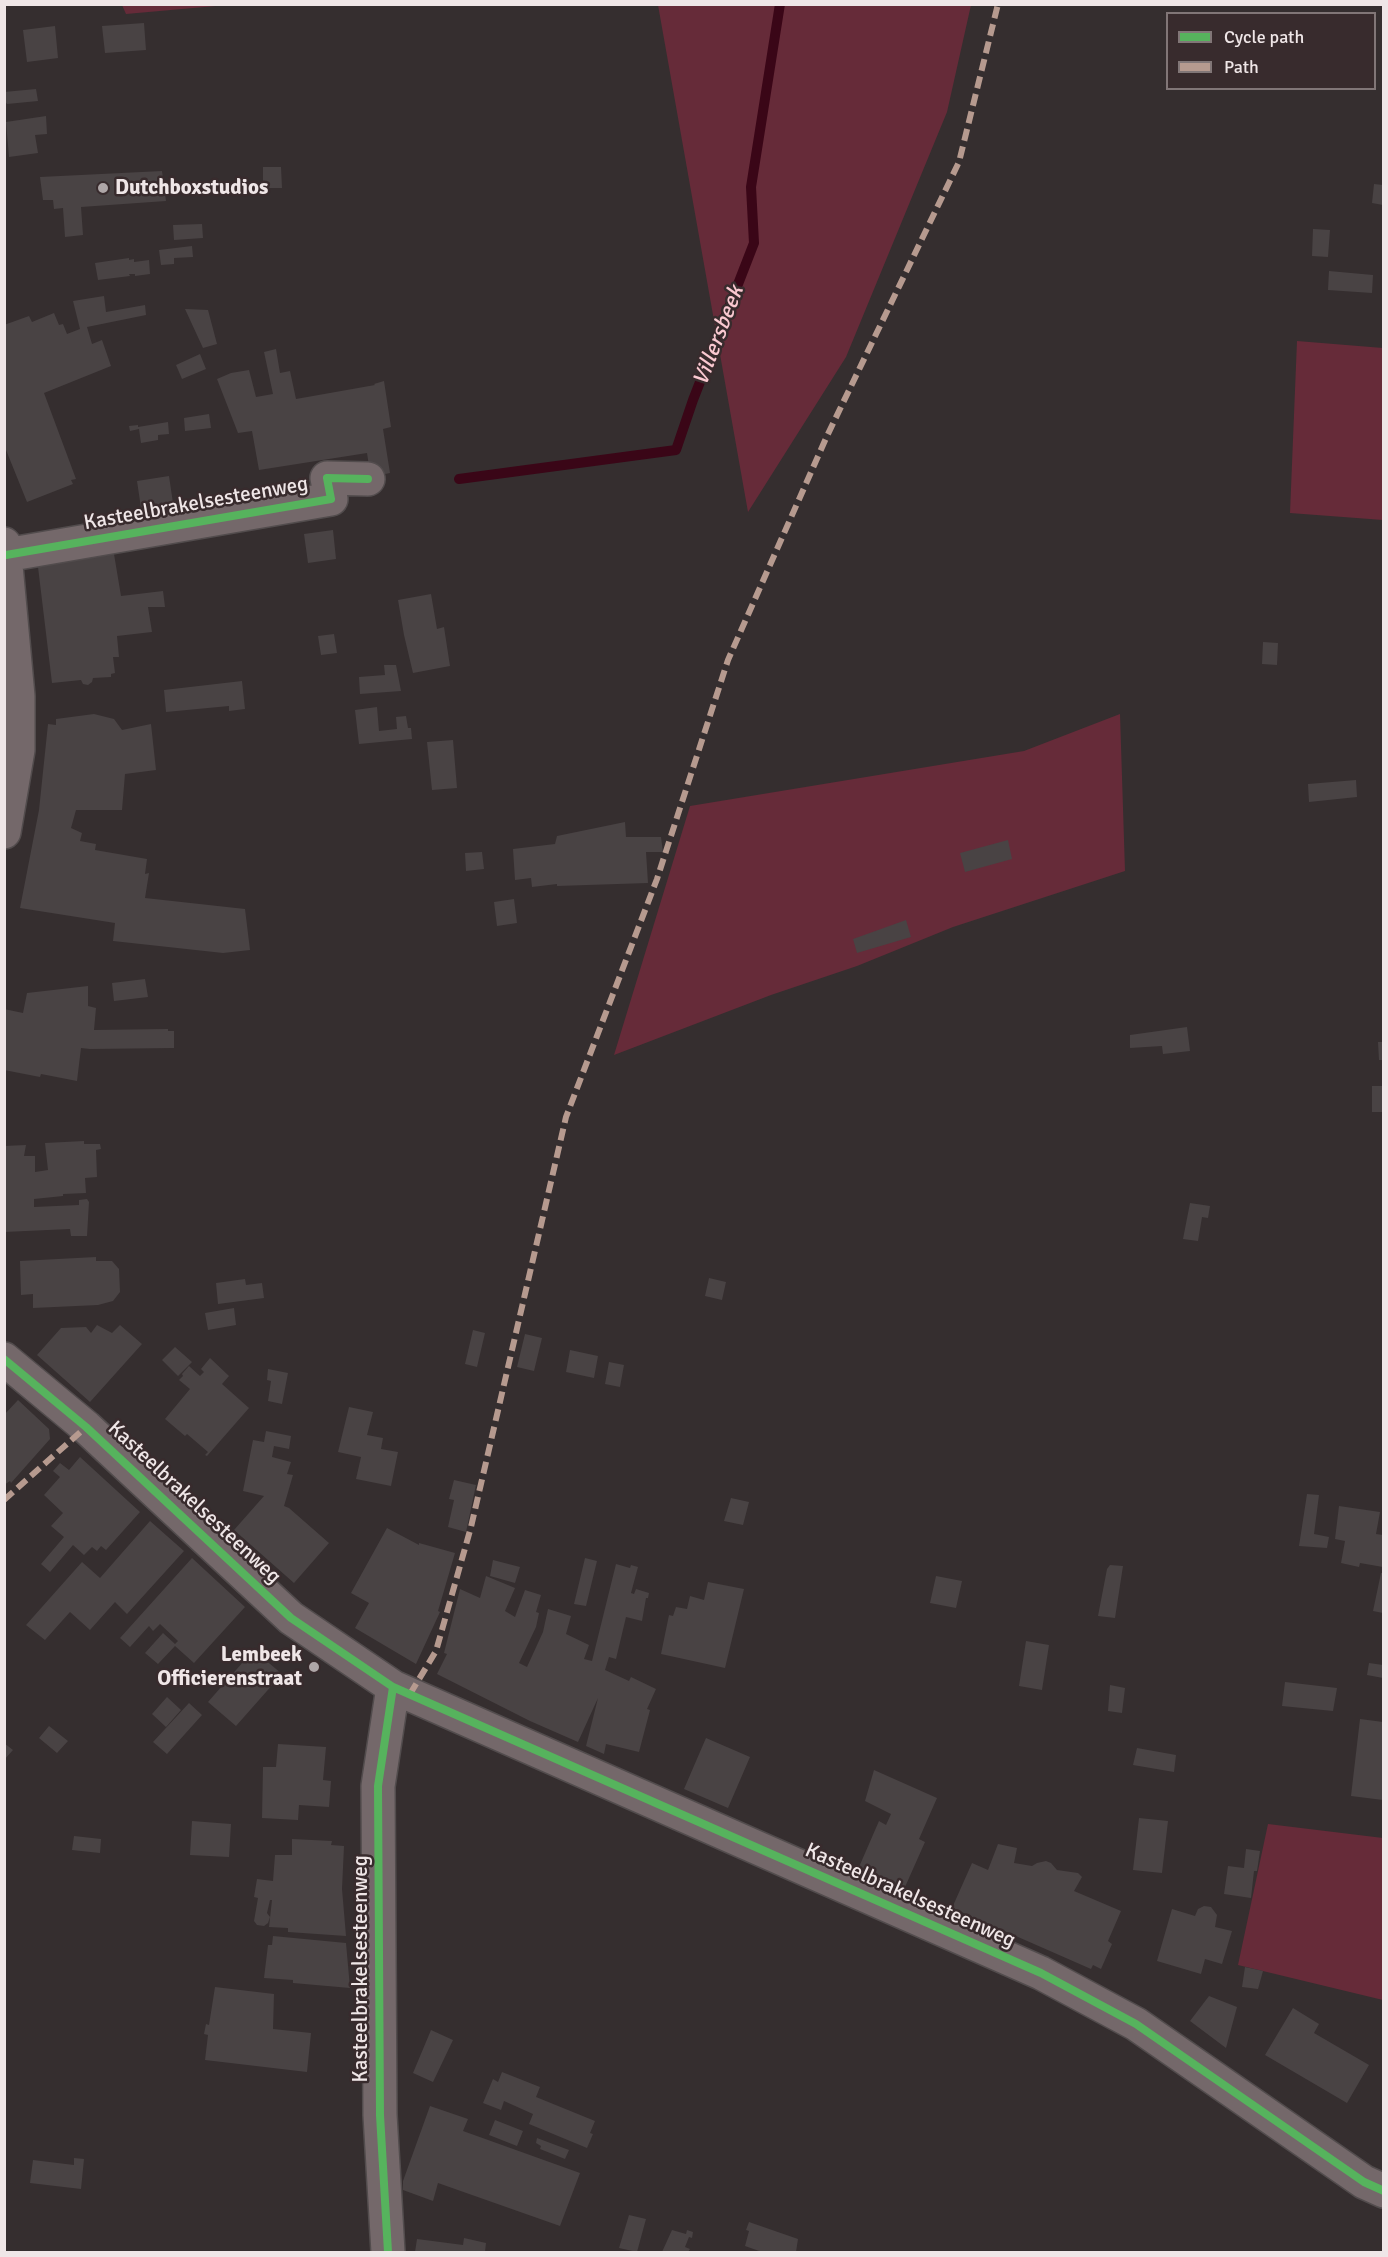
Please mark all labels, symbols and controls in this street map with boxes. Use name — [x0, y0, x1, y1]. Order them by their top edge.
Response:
legend — [1166, 12, 1376, 90]
text: Cycle path — [1224, 26, 1304, 48]
text: Path — [1224, 56, 1259, 78]
place label: Dutchboxstudios — [115, 175, 268, 201]
marker: Dutchboxstudios — [96, 181, 110, 195]
water label: Villersbeek — [688, 283, 750, 389]
street label: Kasteelbrakelsesteenweg — [82, 472, 310, 536]
street label: Kasteelbrakelsesteenweg — [102, 1416, 286, 1590]
place label: Lembeek Officierenstraat — [157, 1642, 302, 1692]
marker: Lembeek Officierenstraat — [307, 1660, 321, 1674]
street label: Kasteelbrakelsesteenweg — [801, 1838, 1019, 1954]
street label: Kasteelbrakelsesteenweg — [348, 1855, 374, 2083]

